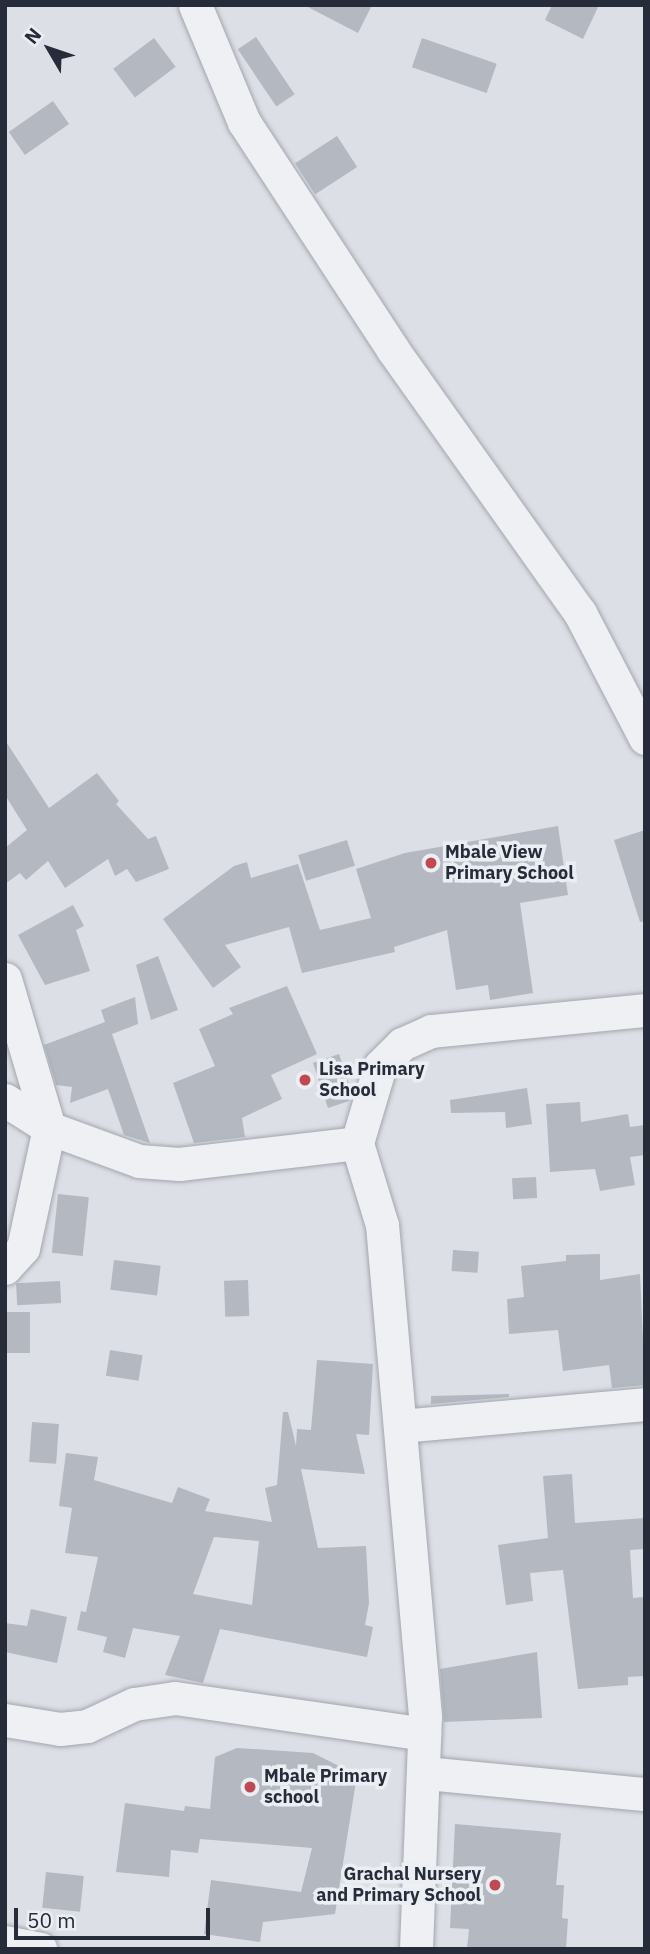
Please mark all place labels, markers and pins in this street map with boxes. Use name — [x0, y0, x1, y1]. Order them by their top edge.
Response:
place label: Mbale View Primary School — [445, 842, 574, 884]
marker: Mbale View Primary School — [423, 855, 439, 871]
place label: Lisa Primary School — [319, 1059, 425, 1102]
marker: Lisa Primary School — [297, 1072, 313, 1088]
place label: Mbale Primary school — [264, 1766, 387, 1809]
marker: Mbale Primary school — [242, 1779, 258, 1795]
place label: Grachal Nursery and Primary School — [316, 1864, 481, 1906]
marker: Grachal Nursery and Primary School — [487, 1877, 503, 1893]

